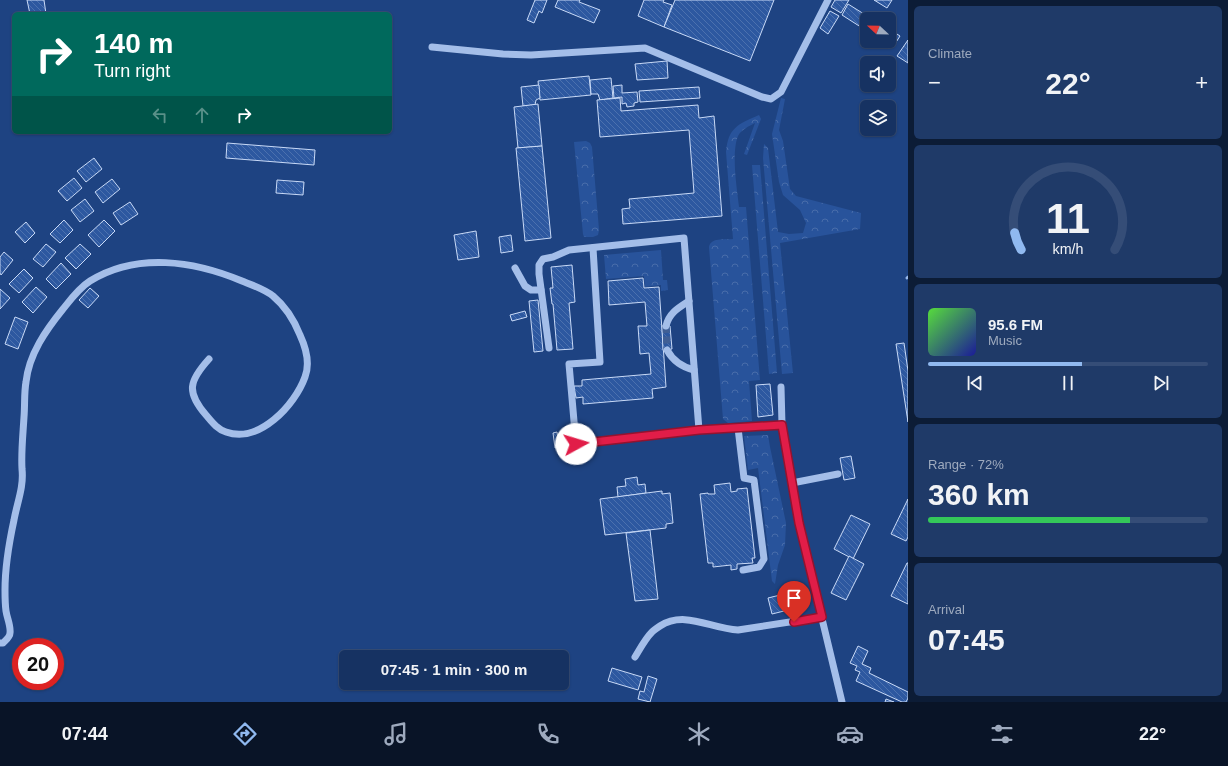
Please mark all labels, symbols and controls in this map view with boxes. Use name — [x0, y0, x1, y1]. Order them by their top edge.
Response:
north arrow — [860, 12, 896, 48]
map controls — [860, 12, 896, 136]
icon: right — [28, 28, 80, 80]
text: 140 m — [94, 28, 173, 59]
text: Climate — [928, 46, 972, 61]
button: sound — [860, 56, 896, 92]
text: Turn right — [94, 61, 170, 81]
text: 22° — [1045, 67, 1091, 100]
text: − — [928, 70, 941, 95]
text: + — [1195, 70, 1208, 95]
button: layers — [860, 100, 896, 136]
icon: left — [149, 104, 171, 126]
icon: ahead — [191, 104, 213, 126]
icon: right — [233, 104, 255, 126]
text: 11 — [1046, 195, 1090, 242]
text: km/h — [1053, 240, 1084, 256]
text: 95.6 FM — [988, 316, 1043, 333]
text: Music — [988, 333, 1022, 348]
icon: previous — [964, 372, 986, 394]
icon: pause — [1057, 372, 1079, 394]
icon: next — [1150, 372, 1172, 394]
position arrow — [555, 423, 597, 465]
text: Range · 72% — [928, 457, 1004, 472]
text: 360 km — [928, 478, 1030, 511]
pin — [777, 581, 811, 622]
icon: arrive — [783, 587, 805, 609]
text: Arrival — [928, 602, 965, 617]
text: 07:45 — [928, 623, 1005, 656]
speed limit sign: 20 — [12, 638, 64, 690]
text: 07:45 · 1 min · 300 m — [381, 661, 527, 678]
icon: directions — [231, 720, 259, 748]
icon: music — [382, 720, 410, 748]
icon: phone — [534, 720, 562, 748]
icon: climate — [685, 720, 713, 748]
icon: car — [836, 720, 864, 748]
icon: filters — [988, 720, 1016, 748]
text: 07:44 — [62, 724, 108, 744]
text: 22° — [1139, 724, 1166, 744]

